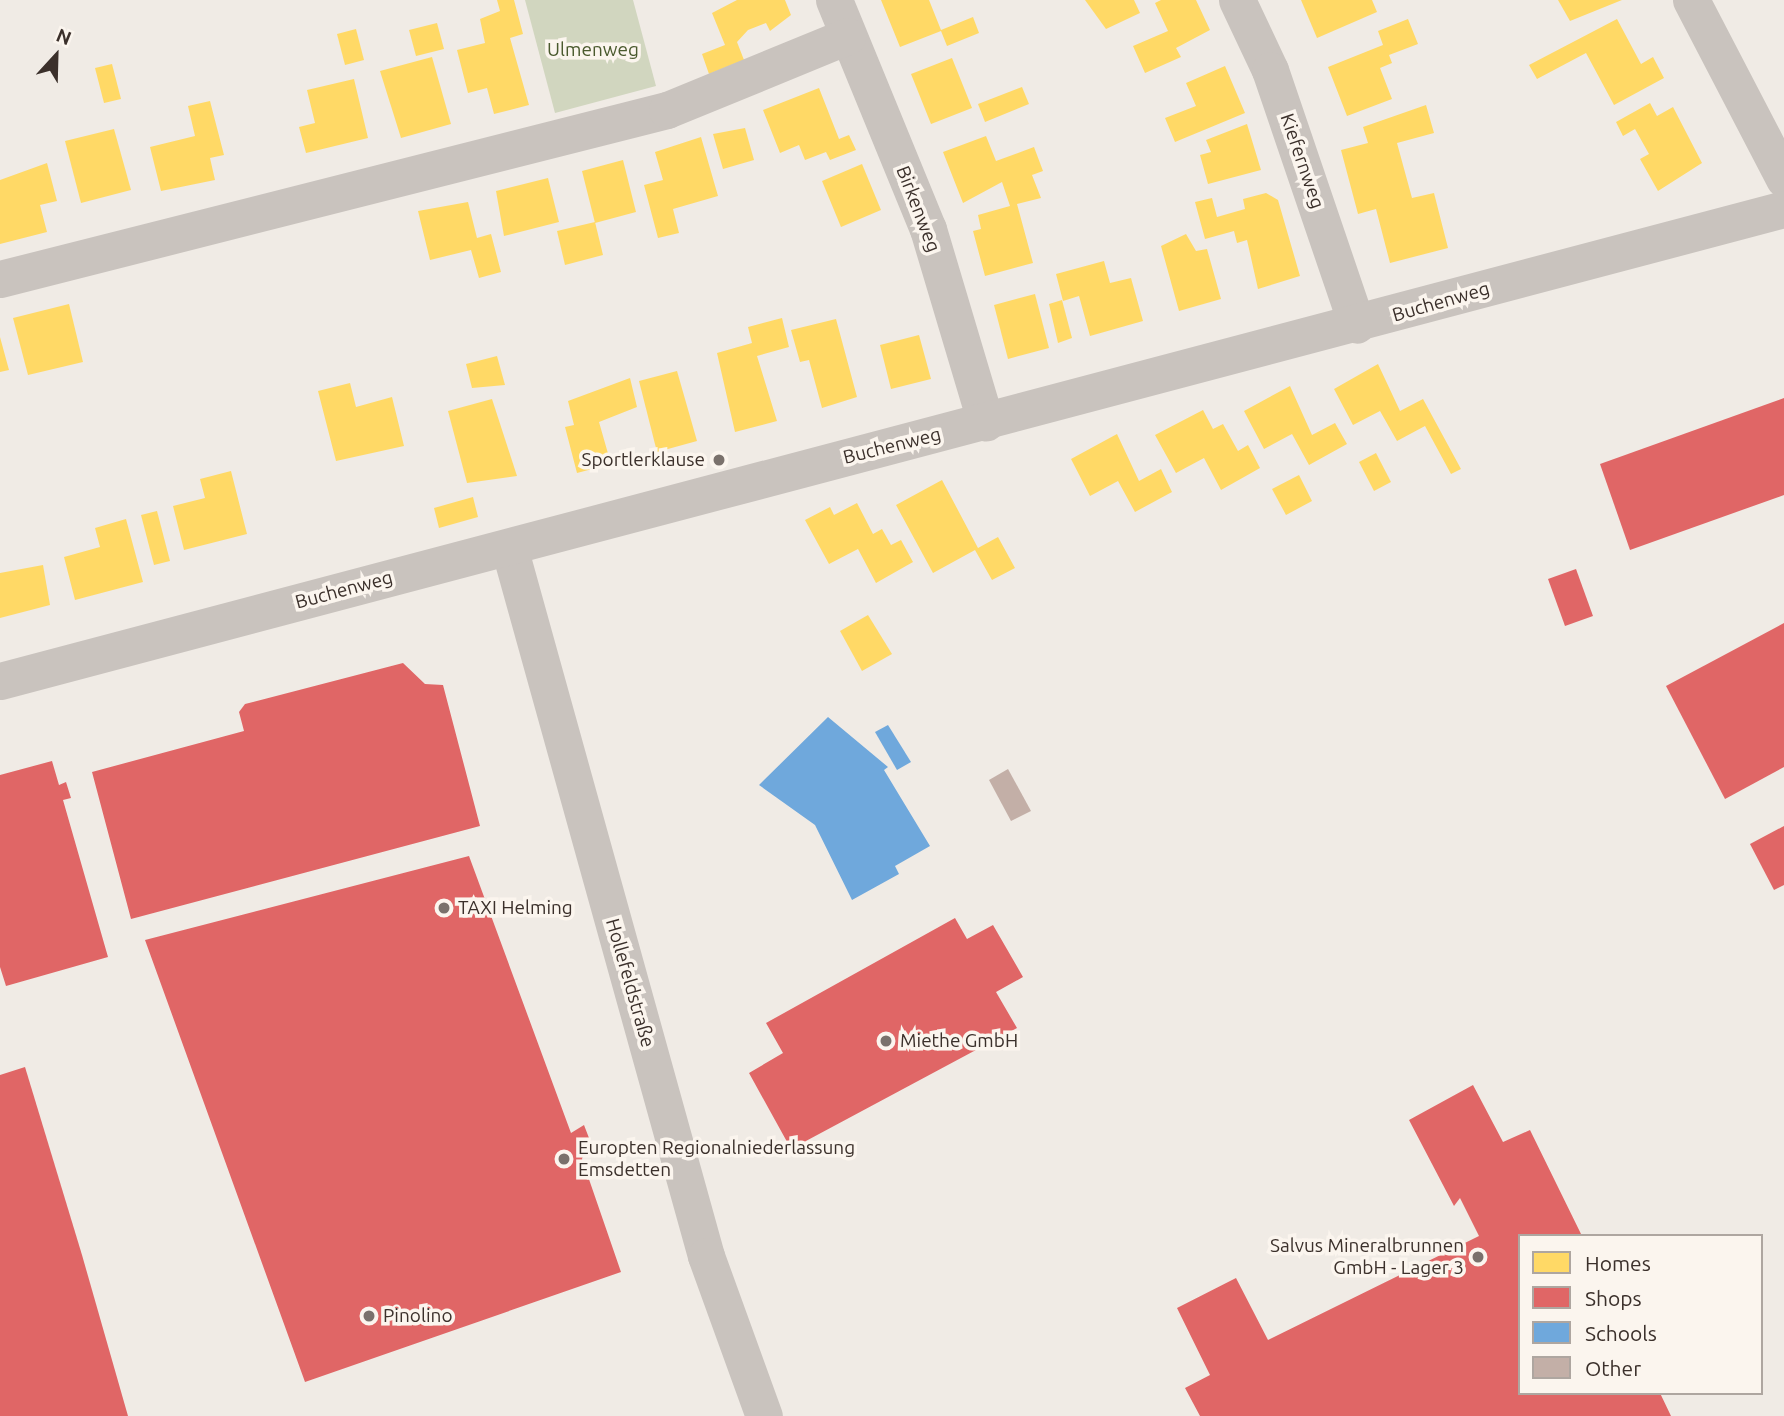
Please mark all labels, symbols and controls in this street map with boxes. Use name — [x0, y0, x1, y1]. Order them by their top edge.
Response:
north arrow — [21, 21, 91, 91]
text: N — [53, 24, 75, 49]
park label: Ulmenweg — [547, 39, 639, 61]
street label: Kiefernweg — [1275, 111, 1329, 211]
street label: Birkenweg — [891, 163, 945, 255]
street label: Buchenweg — [1390, 277, 1492, 327]
street label: Buchenweg — [841, 423, 943, 469]
place label: Sportlerklause — [582, 449, 705, 471]
marker: Sportlerklause — [711, 452, 727, 468]
street label: Buchenweg — [293, 566, 395, 614]
place label: TAXI Helming — [458, 897, 573, 919]
marker: TAXI Helming — [436, 900, 452, 916]
street label: Hollefeldstraße — [601, 916, 659, 1050]
place label: Miethe GmbH — [900, 1030, 1018, 1052]
marker: Miethe GmbH — [878, 1033, 894, 1049]
place label: Europten Regionalniederlassung Emsdetten — [578, 1137, 855, 1181]
marker: Europten Regionalniederlassung Emsdetten — [556, 1151, 572, 1167]
legend — [1518, 1234, 1763, 1395]
place label: Salvus Mineralbrunnen GmbH - Lager 3 — [1270, 1235, 1464, 1279]
marker: Salvus Mineralbrunnen GmbH - Lager 3 — [1470, 1249, 1486, 1265]
text: Homes — [1585, 1251, 1651, 1275]
text: Shops — [1585, 1286, 1642, 1310]
place label: Pinolino — [383, 1305, 453, 1327]
marker: Pinolino — [361, 1308, 377, 1324]
text: Schools — [1585, 1321, 1657, 1345]
text: Other — [1585, 1356, 1641, 1380]

